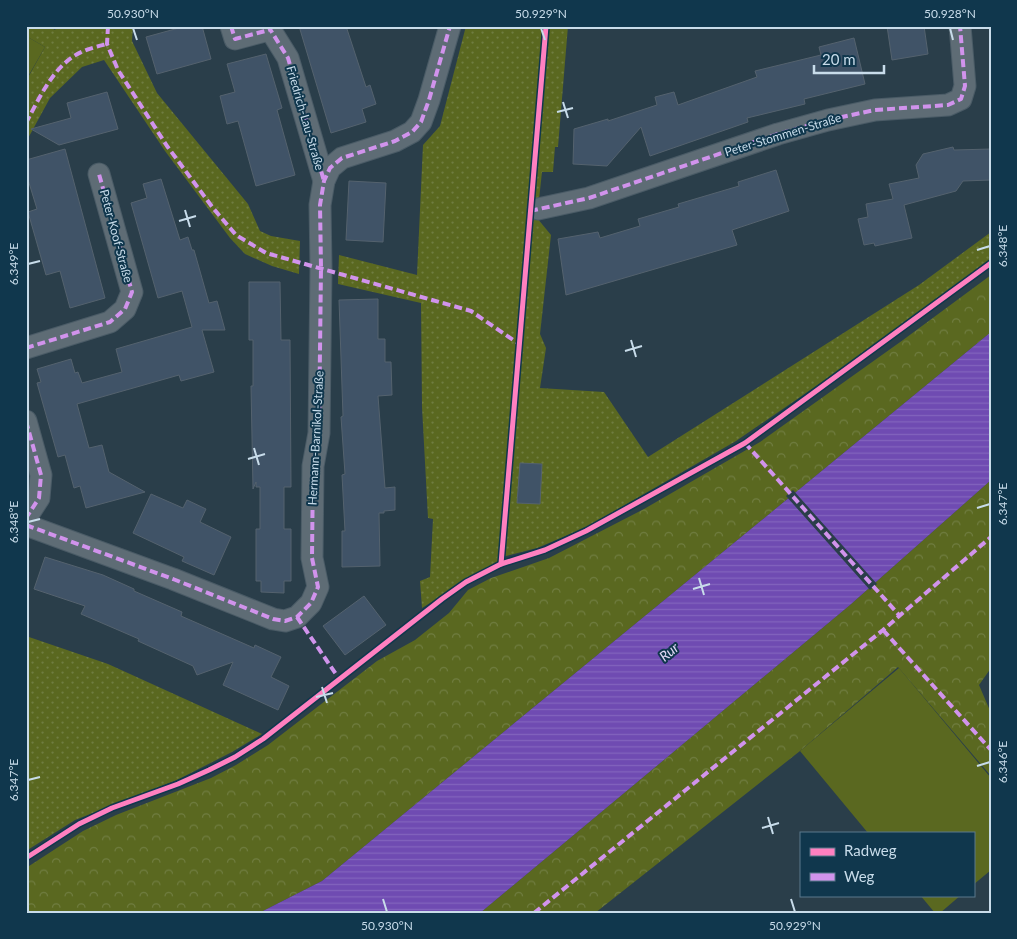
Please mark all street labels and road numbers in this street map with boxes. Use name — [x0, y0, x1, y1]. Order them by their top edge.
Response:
street label: Friedrich-Lau-Straße — [283, 64, 328, 172]
street label: Peter-Stommen-Straße — [723, 110, 843, 159]
street label: Peter-Koof-Straße — [97, 188, 136, 284]
street label: Hermann-Barnikol-Straße — [304, 370, 327, 506]

